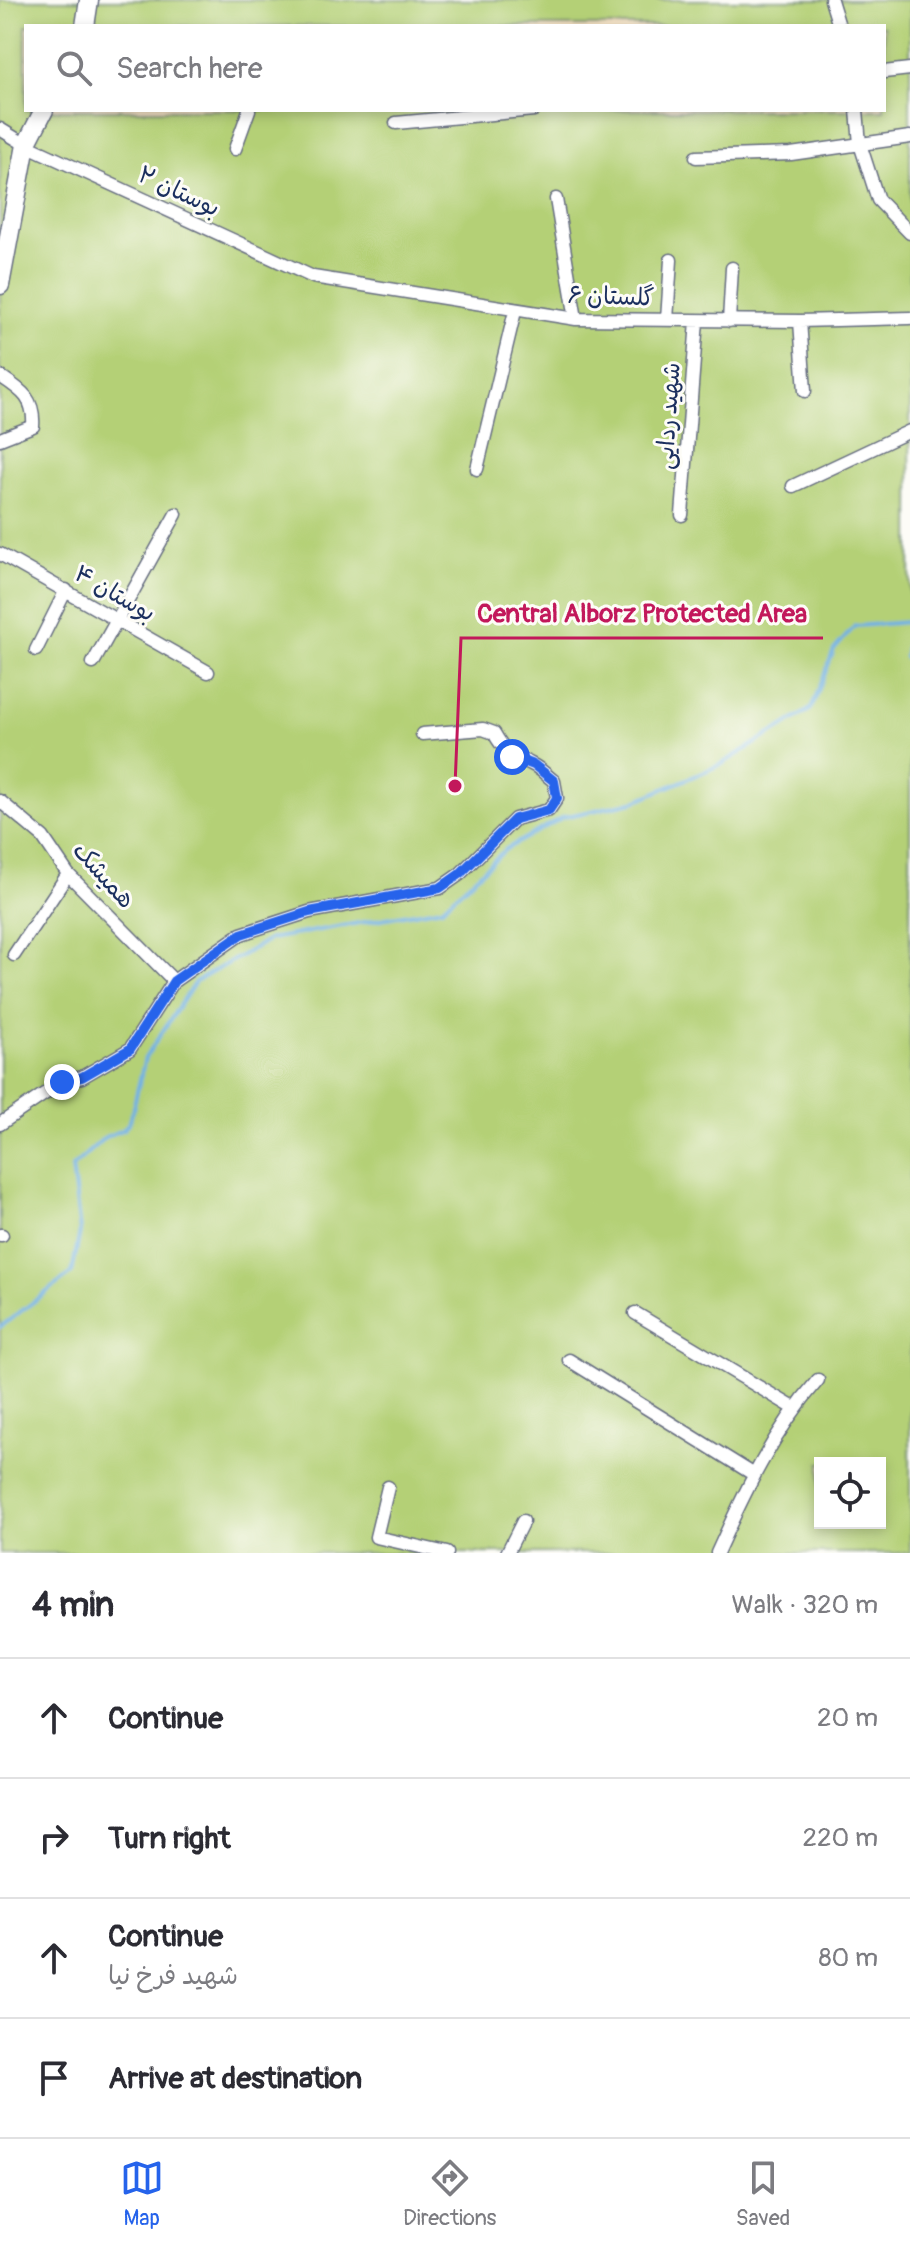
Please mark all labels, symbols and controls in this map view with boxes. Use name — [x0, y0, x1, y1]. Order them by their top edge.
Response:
search box — [24, 24, 886, 112]
icon: search — [52, 46, 96, 90]
text: Search here — [116, 50, 263, 87]
street label: بوستان ۲ — [133, 160, 224, 223]
street label: گلستان ۶ — [567, 280, 655, 313]
street label: شهید ردایی — [650, 361, 687, 471]
street label: بوستان ۴ — [69, 559, 160, 628]
callout: Central Alborz Protected Area — [461, 588, 823, 638]
text: Central Alborz Protected Area — [477, 598, 807, 630]
route start — [494, 739, 530, 775]
street label: همیشک — [66, 836, 141, 914]
route end — [44, 1064, 80, 1100]
map controls — [814, 1457, 886, 1529]
button: locate — [814, 1457, 886, 1529]
text: 4 min — [32, 1584, 114, 1627]
text: Walk · 320 m — [731, 1589, 878, 1621]
icon: ahead — [32, 1696, 76, 1740]
text: Continue — [108, 1700, 223, 1737]
text: 20 m — [817, 1702, 878, 1734]
icon: right — [32, 1816, 76, 1860]
text: Turn right — [108, 1820, 231, 1857]
text: 220 m — [802, 1822, 878, 1854]
text: Continue — [108, 1918, 223, 1955]
icon: ahead — [32, 1936, 76, 1980]
text: 80 m — [818, 1942, 878, 1974]
text: شهید فرخ نیا — [108, 1960, 238, 1992]
icon: arrive — [32, 2056, 76, 2100]
text: Arrive at destination — [108, 2060, 362, 2097]
tab: Map — [120, 2156, 164, 2232]
tab: Directions — [403, 2156, 496, 2232]
tab: Saved — [736, 2156, 790, 2232]

